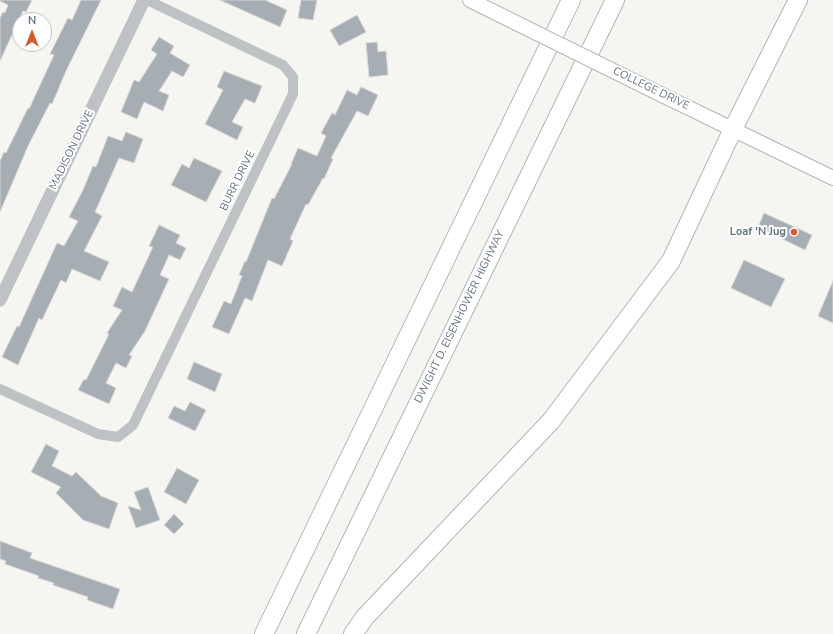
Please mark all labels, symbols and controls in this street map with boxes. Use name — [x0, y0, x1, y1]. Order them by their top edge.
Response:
north arrow — [12, 12, 52, 52]
text: N — [28, 13, 36, 28]
street label: COLLEGE DRIVE — [611, 65, 691, 113]
street label: MADISON DRIVE — [47, 108, 97, 192]
street label: BURR DRIVE — [218, 149, 258, 213]
place label: Loaf 'N Jug — [730, 225, 786, 239]
marker: Loaf 'N Jug — [789, 227, 799, 237]
street label: DWIGHT D. EISENHOWER HIGHWAY — [412, 228, 508, 406]

